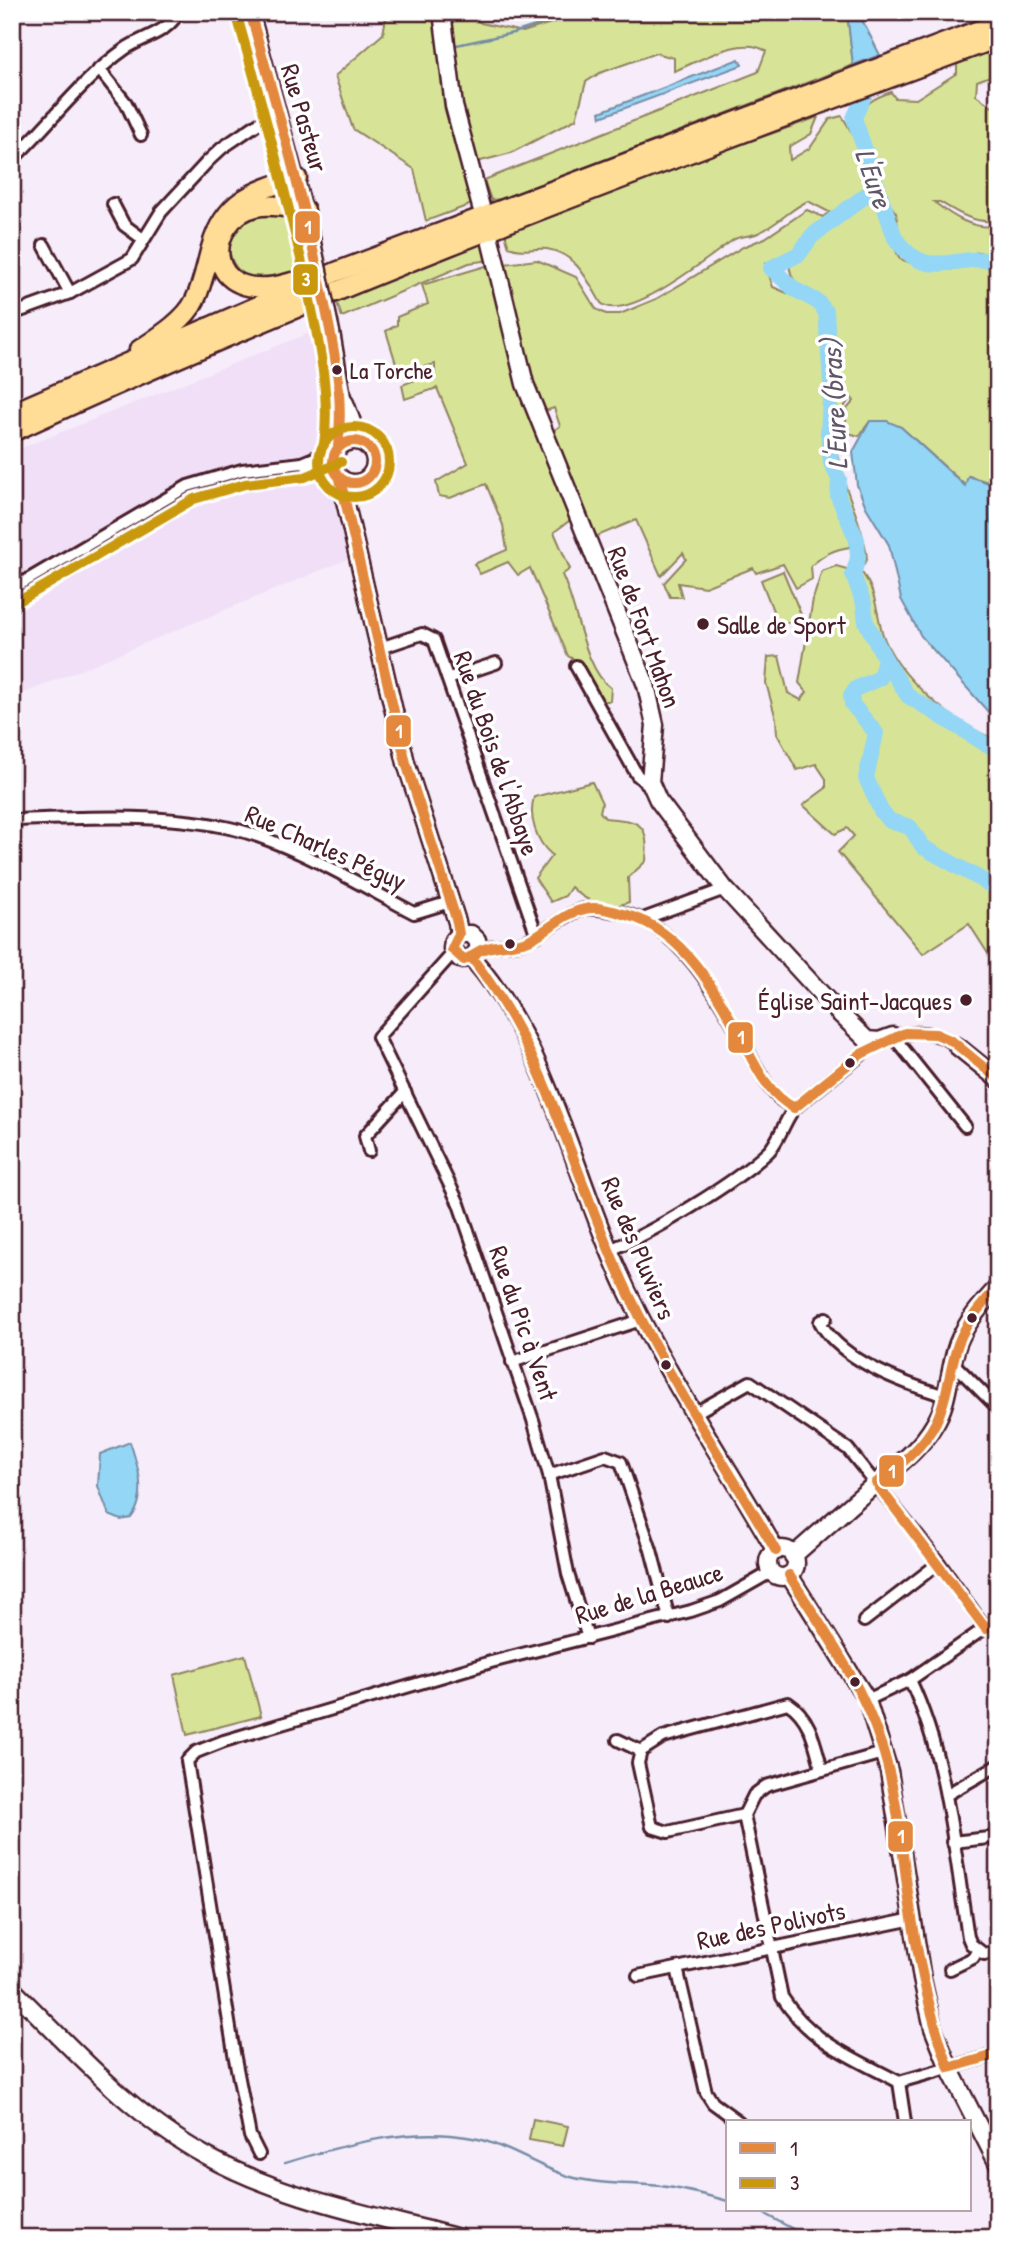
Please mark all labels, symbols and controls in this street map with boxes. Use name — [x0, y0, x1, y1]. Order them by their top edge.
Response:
street label: Rue Pasteur — [273, 60, 337, 176]
water label: L'Eure — [846, 143, 902, 215]
line badge: 1 — [294, 210, 321, 244]
text: 1 — [305, 214, 312, 240]
line badge: 3 — [292, 263, 319, 296]
text: 3 — [302, 266, 311, 292]
water label: L'Eure (bras) — [812, 336, 856, 470]
place label: La Torche — [350, 354, 433, 386]
marker: La Torche — [330, 363, 344, 377]
street label: Rue de Fort Mahon — [600, 542, 690, 712]
place label: Salle de Sport — [717, 607, 847, 642]
marker: Salle de Sport — [695, 616, 711, 632]
street label: Rue du Bois de l'Abbaye — [446, 646, 548, 860]
line badge: 1 — [385, 714, 412, 748]
text: 1 — [396, 718, 403, 744]
street label: Rue Charles Péguy — [240, 796, 412, 898]
unlabelled marker — [503, 937, 517, 951]
place label: Église Saint-Jacques — [758, 983, 952, 1018]
marker: Église Saint-Jacques — [958, 992, 974, 1008]
line badge: 1 — [727, 1021, 754, 1054]
text: 1 — [738, 1024, 745, 1050]
unlabelled marker — [843, 1056, 857, 1070]
street label: Rue des Pluviers — [593, 1171, 685, 1325]
street label: Rue du Pic à Vent — [481, 1241, 567, 1406]
unlabelled marker — [965, 1311, 979, 1325]
unlabelled marker — [659, 1358, 673, 1372]
line badge: 1 — [878, 1454, 905, 1488]
text: 1 — [889, 1458, 896, 1484]
street label: Rue de la Beauce — [571, 1554, 727, 1632]
unlabelled marker — [848, 1675, 862, 1689]
line badge: 1 — [887, 1820, 914, 1853]
text: 1 — [898, 1823, 905, 1849]
street label: Rue des Polivots — [694, 1892, 848, 1958]
legend — [726, 2120, 972, 2212]
text: 1 — [790, 2134, 798, 2163]
text: 3 — [790, 2168, 799, 2197]

